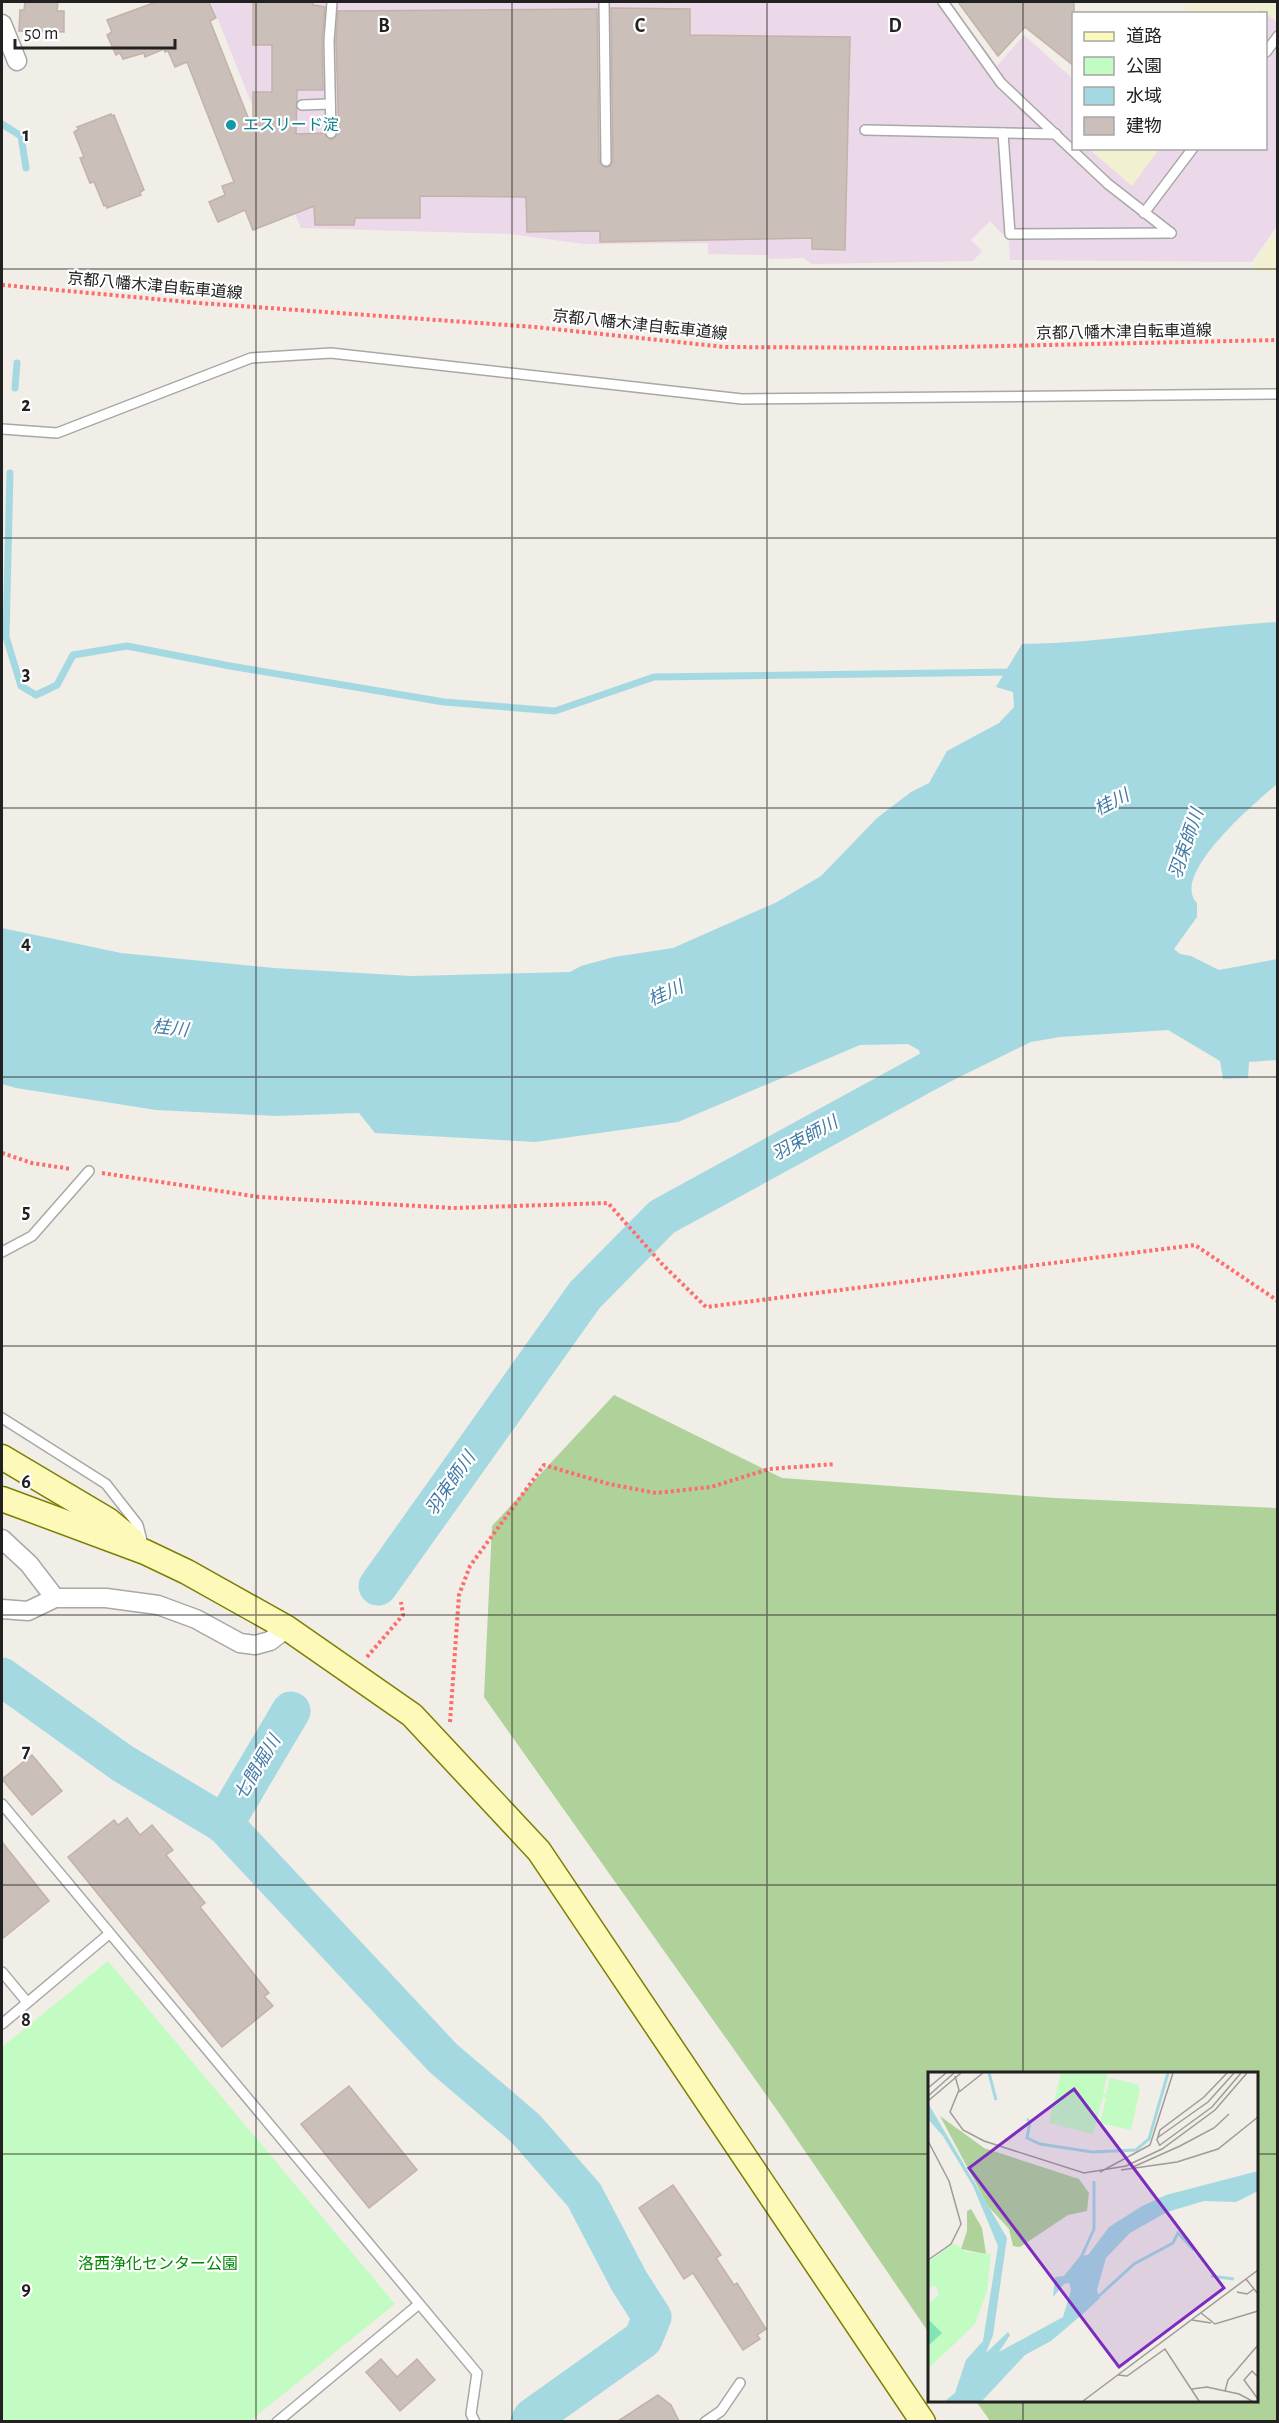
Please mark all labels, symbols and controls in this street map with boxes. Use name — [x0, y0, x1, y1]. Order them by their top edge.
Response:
scale bar — [15, 12, 176, 50]
legend — [1072, 12, 1267, 150]
text: B — [378, 16, 390, 36]
text: C — [635, 16, 646, 36]
text: D — [888, 16, 902, 36]
text: 50 m — [24, 25, 58, 43]
text: 道路 — [1126, 26, 1162, 46]
text: 公園 — [1126, 57, 1162, 76]
text: 水域 — [1126, 87, 1162, 106]
text: 建物 — [1126, 116, 1162, 136]
place label: エスリード淀 — [243, 117, 339, 133]
marker: エスリード淀 — [224, 118, 238, 132]
text: 1 — [22, 125, 30, 145]
street label: 京都八幡木津自転車道線 — [67, 269, 243, 302]
street label: 京都八幡木津自転車道線 — [552, 307, 728, 342]
street label: 京都八幡木津自転車道線 — [1036, 321, 1212, 342]
text: 2 — [21, 395, 31, 415]
text: 3 — [22, 664, 30, 684]
water label: 桂川 — [1091, 784, 1134, 819]
water label: 羽束師川 — [1165, 804, 1208, 881]
text: 4 — [21, 933, 31, 953]
water label: 桂川 — [645, 976, 688, 1010]
water label: 桂川 — [151, 1016, 191, 1040]
water label: 羽束師川 — [768, 1111, 843, 1164]
text: 5 — [22, 1202, 30, 1222]
water label: 羽束師川 — [421, 1447, 480, 1519]
text: 6 — [21, 1472, 31, 1492]
water label: 七間堀川 — [231, 1730, 285, 1803]
text: 7 — [22, 1741, 31, 1761]
text: 8 — [21, 2010, 31, 2030]
inset map — [928, 2072, 1258, 2402]
park label: 洛西浄化センター公園 — [78, 2255, 238, 2272]
text: 9 — [21, 2279, 31, 2299]

